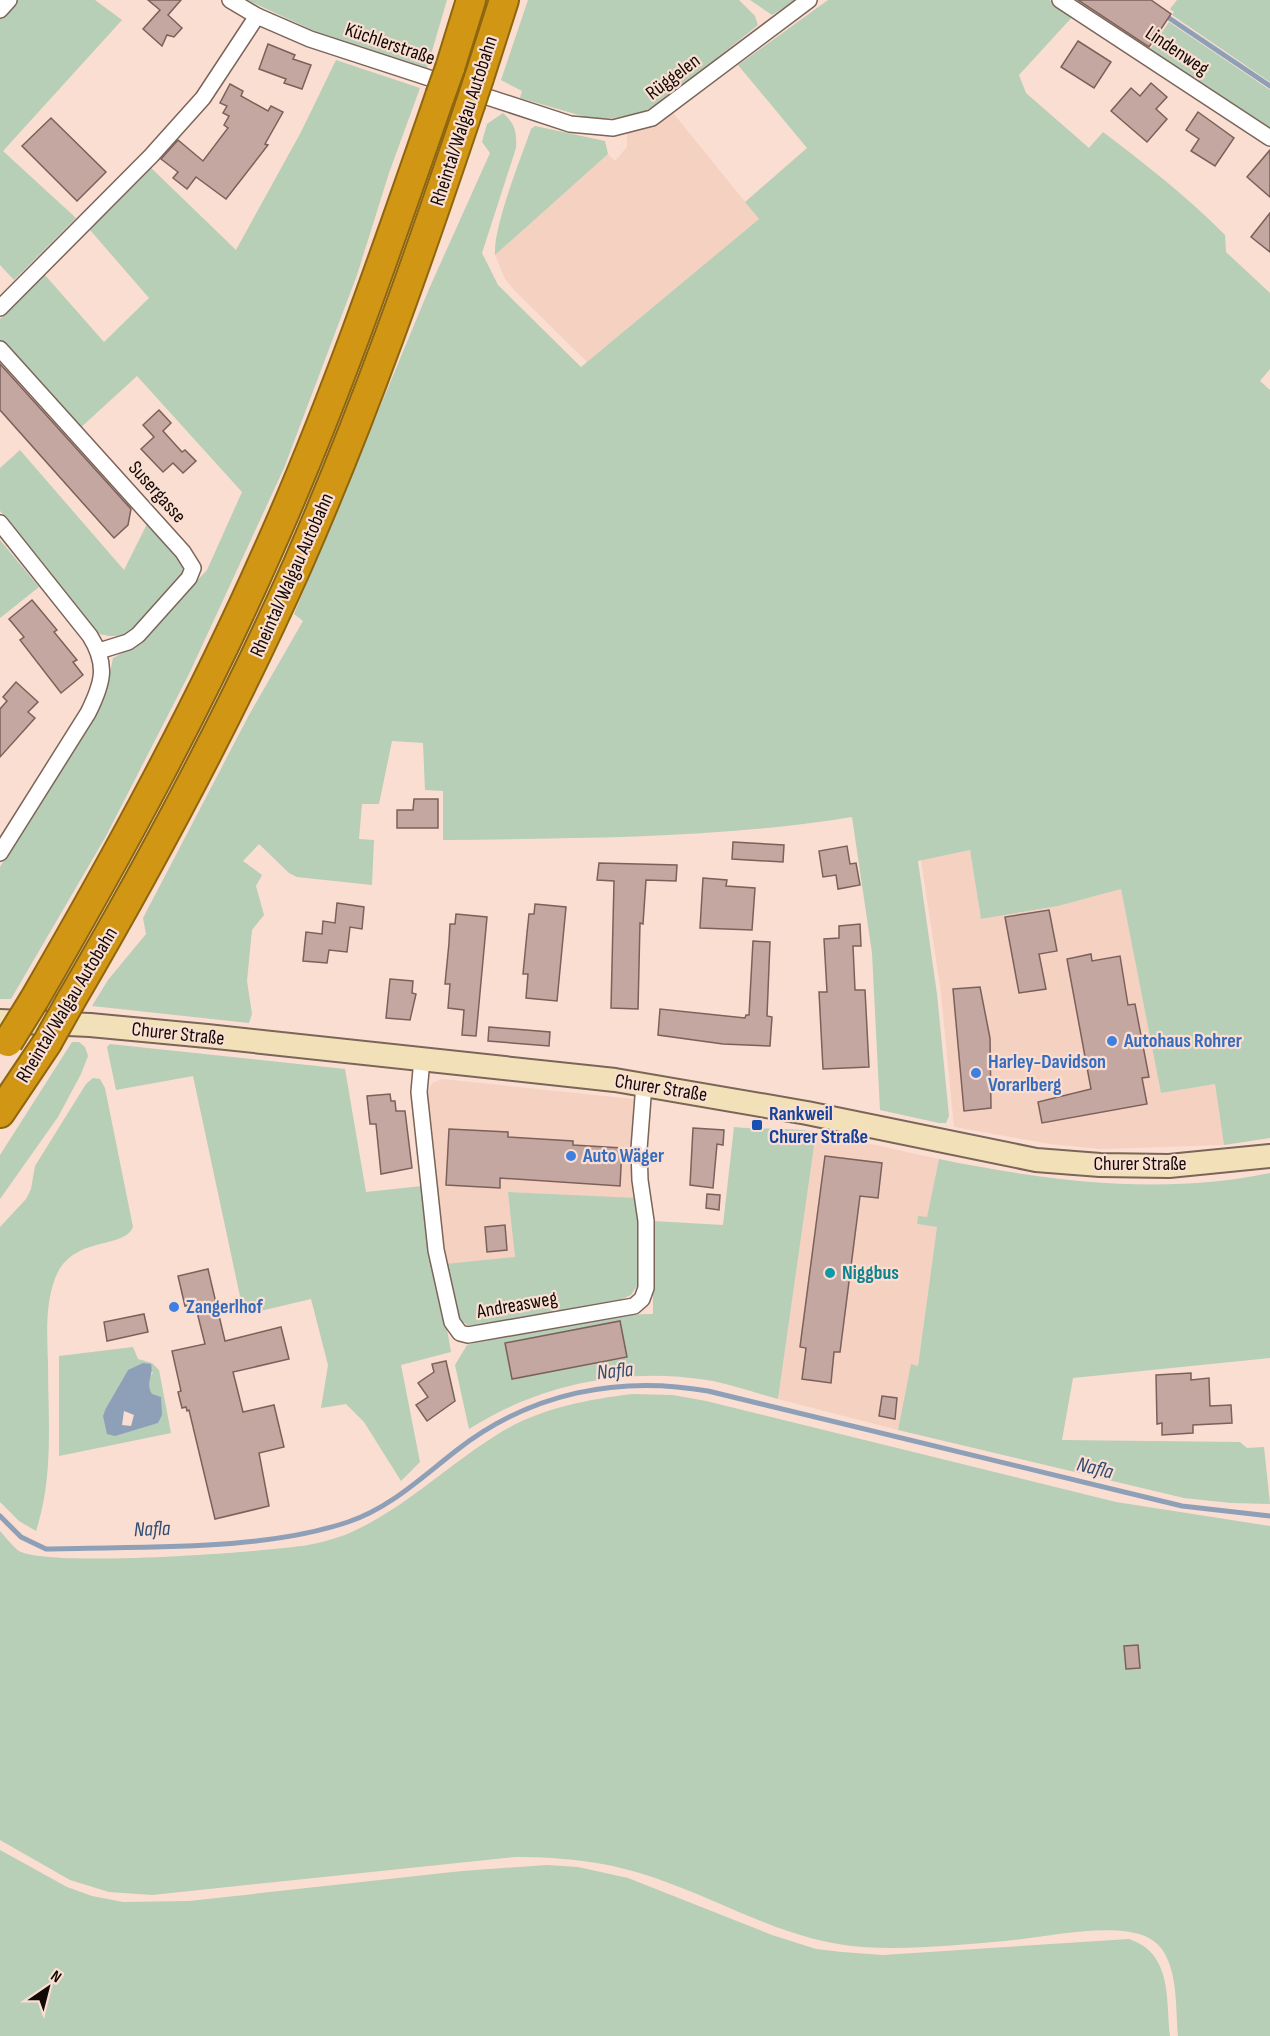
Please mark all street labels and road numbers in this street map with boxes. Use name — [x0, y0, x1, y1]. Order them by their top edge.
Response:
street label: Küchlerstraße — [342, 17, 438, 71]
street label: Lindenweg — [1141, 21, 1213, 81]
street label: Rheintal/Walgau Autobahn — [425, 33, 503, 209]
street label: Rüggelen — [641, 49, 705, 105]
street label: Susergasse — [123, 456, 191, 528]
street label: Rheintal/Walgau Autobahn — [245, 489, 339, 661]
street label: Rheintal/Walgau Autobahn — [11, 923, 123, 1087]
street label: Churer Straße — [130, 1017, 226, 1051]
street label: Churer Straße — [613, 1069, 709, 1107]
street label: Churer Straße — [1093, 1152, 1187, 1176]
street label: Andreasweg — [474, 1286, 559, 1324]

